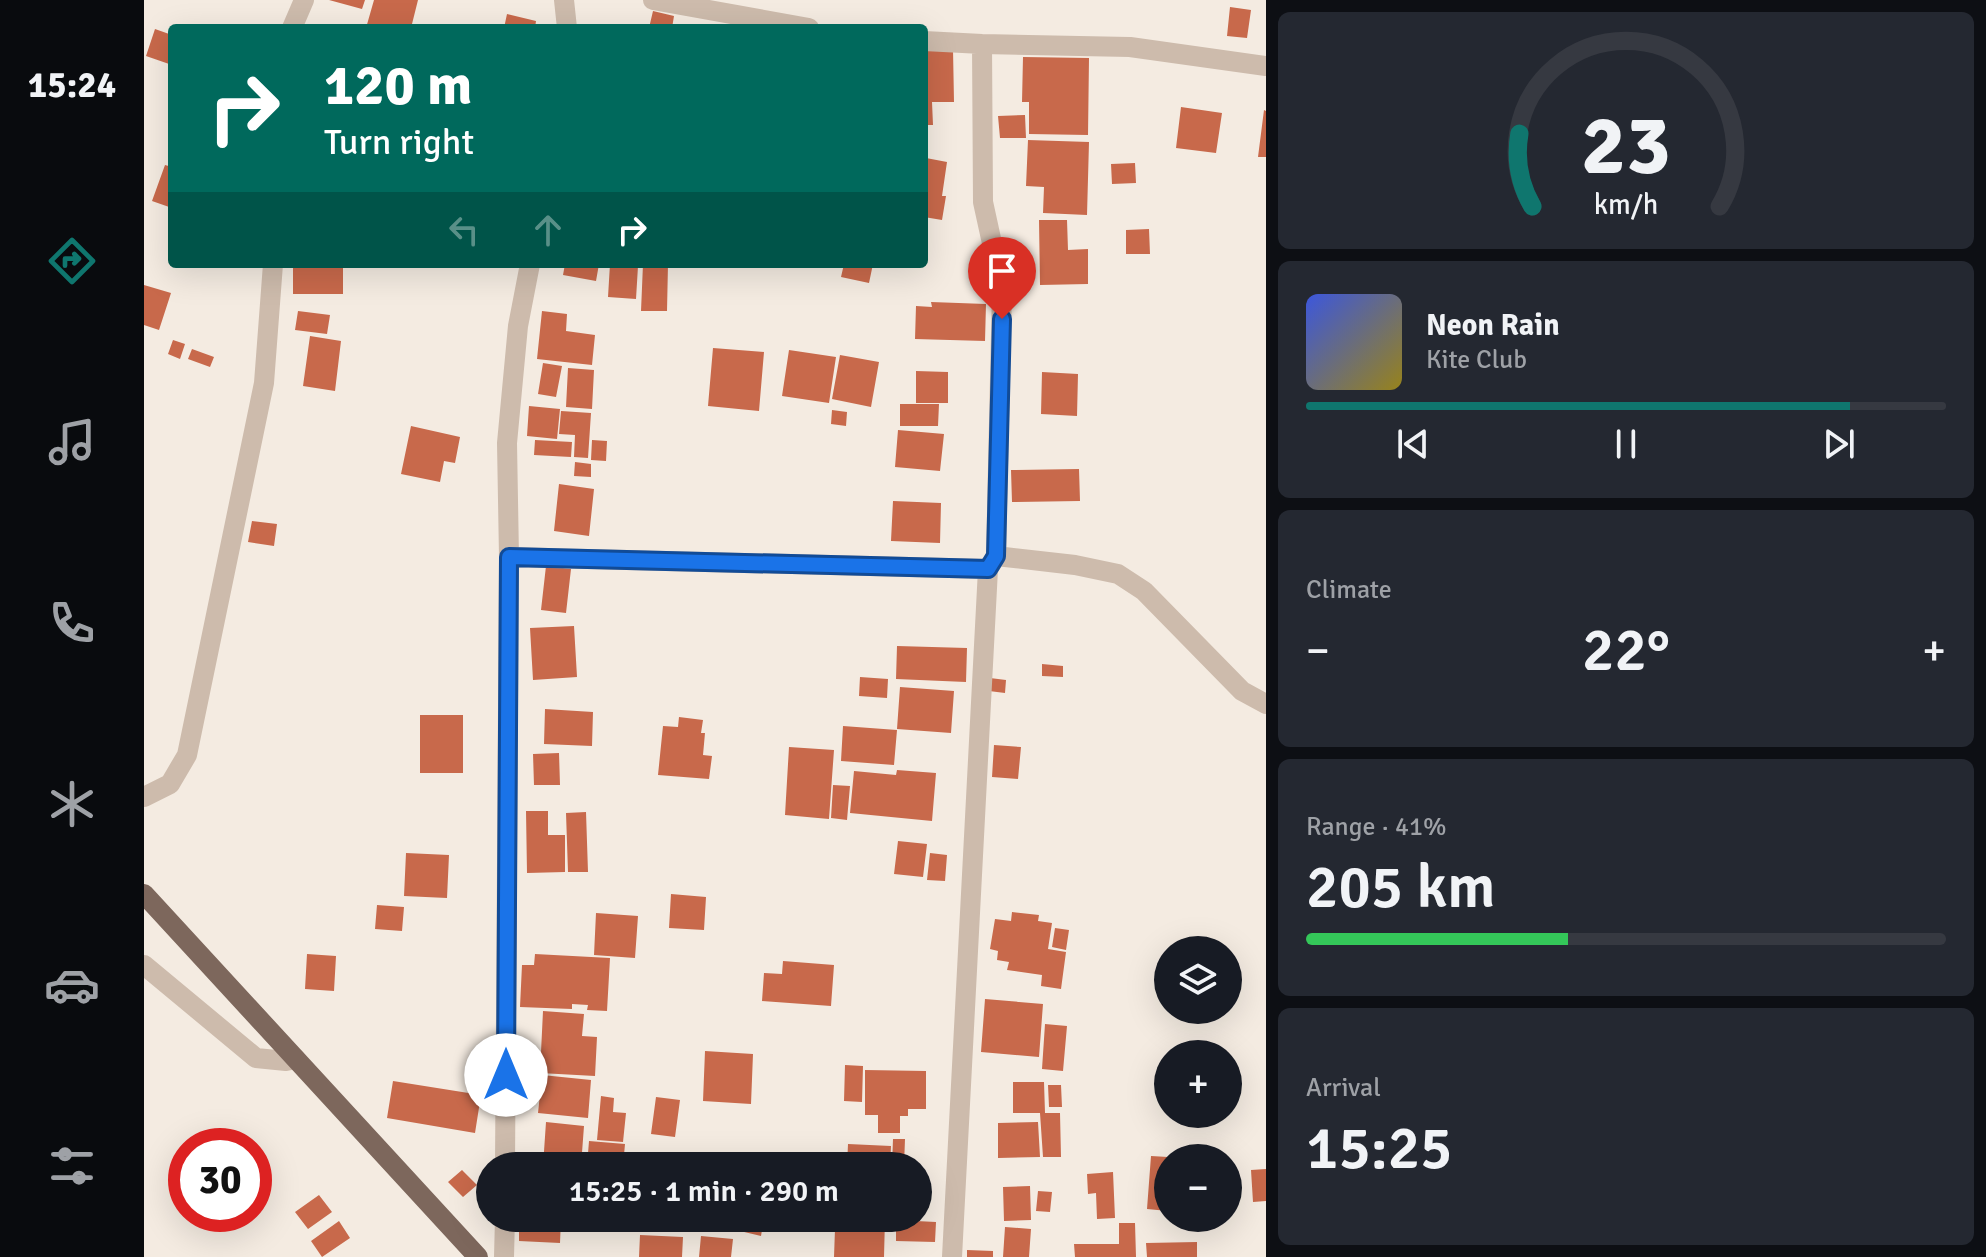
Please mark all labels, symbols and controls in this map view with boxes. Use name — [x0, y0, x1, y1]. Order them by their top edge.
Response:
text: 120 m — [324, 51, 472, 120]
icon: right — [192, 56, 296, 160]
text: 15:24 — [28, 63, 116, 108]
text: 23 — [1581, 94, 1671, 196]
text: Turn right — [324, 120, 474, 165]
text: km/h — [1594, 187, 1658, 222]
icon: left — [442, 208, 486, 252]
icon: ahead — [526, 208, 570, 252]
icon: right — [610, 208, 654, 252]
icon: directions — [44, 233, 100, 289]
pin — [968, 237, 1036, 319]
icon: arrive — [980, 249, 1024, 293]
text: Neon Rain — [1426, 307, 1560, 344]
text: Kite Club — [1426, 344, 1527, 376]
icon: music — [44, 414, 100, 470]
icon: previous — [1391, 422, 1435, 466]
icon: pause — [1604, 422, 1648, 466]
icon: next — [1817, 422, 1861, 466]
text: Climate — [1306, 574, 1392, 606]
icon: phone — [44, 595, 100, 651]
text: 22° — [1582, 614, 1670, 688]
text: − — [1306, 624, 1330, 678]
text: + — [1922, 624, 1946, 678]
icon: climate — [44, 776, 100, 832]
text: Range · 41% — [1306, 811, 1447, 843]
text: 205 km — [1306, 851, 1495, 925]
map controls — [1154, 936, 1242, 1232]
button: layers — [1154, 936, 1242, 1024]
icon: car — [44, 957, 100, 1013]
position arrow — [464, 1033, 548, 1117]
button: + — [1154, 1040, 1242, 1128]
text: Arrival — [1306, 1072, 1381, 1104]
text: 15:25 — [1306, 1112, 1453, 1186]
speed limit sign: 30 — [168, 1128, 272, 1232]
icon: filters — [44, 1138, 100, 1194]
button: − — [1154, 1144, 1242, 1232]
text: 15:25 · 1 min · 290 m — [569, 1173, 839, 1210]

